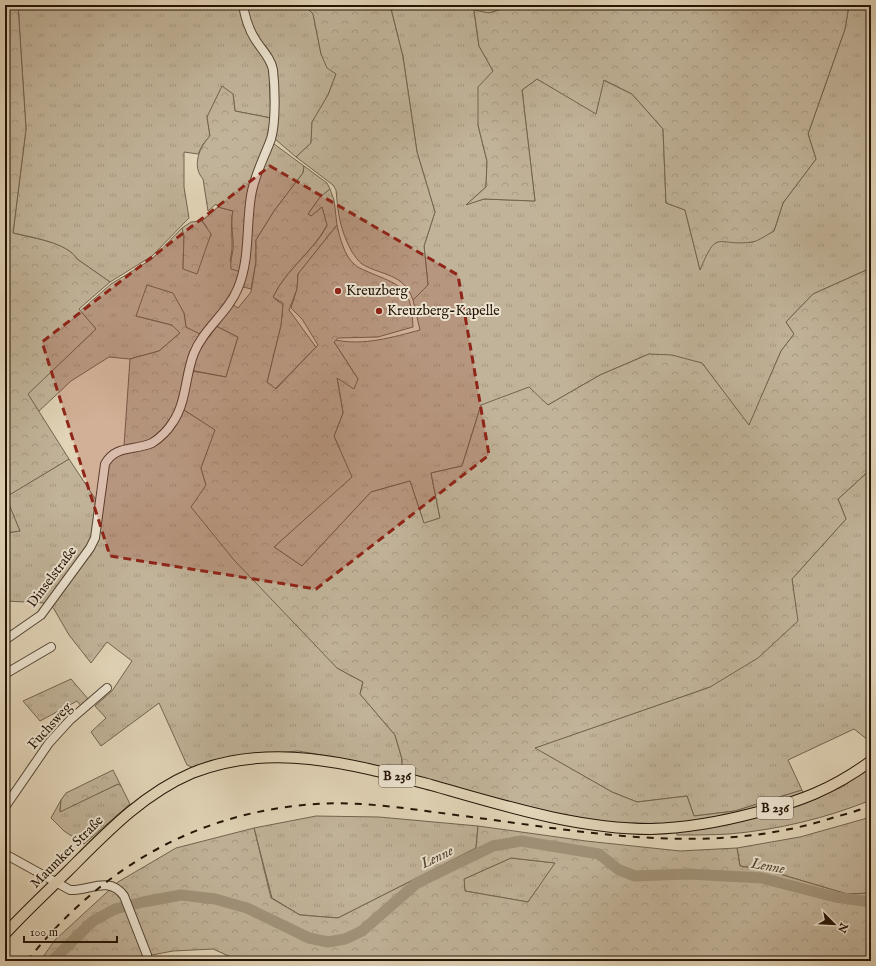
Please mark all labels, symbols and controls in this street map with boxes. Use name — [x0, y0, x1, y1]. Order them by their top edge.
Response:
place label: Kreuzberg — [346, 282, 408, 300]
marker: Kreuzberg — [333, 286, 343, 296]
place label: Kreuzberg-Kapelle — [387, 302, 500, 320]
marker: Kreuzberg-Kapelle — [374, 306, 384, 316]
street label: Dinselstraße — [23, 542, 81, 611]
street label: Fuchsweg — [24, 698, 76, 753]
road number: B 236 — [379, 765, 415, 787]
road number: B 236 — [757, 797, 793, 819]
street label: Maumker Straße — [27, 811, 108, 892]
water label: Lenne — [417, 841, 456, 873]
water label: Lenne — [749, 854, 786, 878]
north arrow — [814, 904, 854, 944]
scale bar — [24, 918, 117, 944]
text: N — [834, 920, 851, 935]
text: 100 m — [30, 925, 58, 940]

